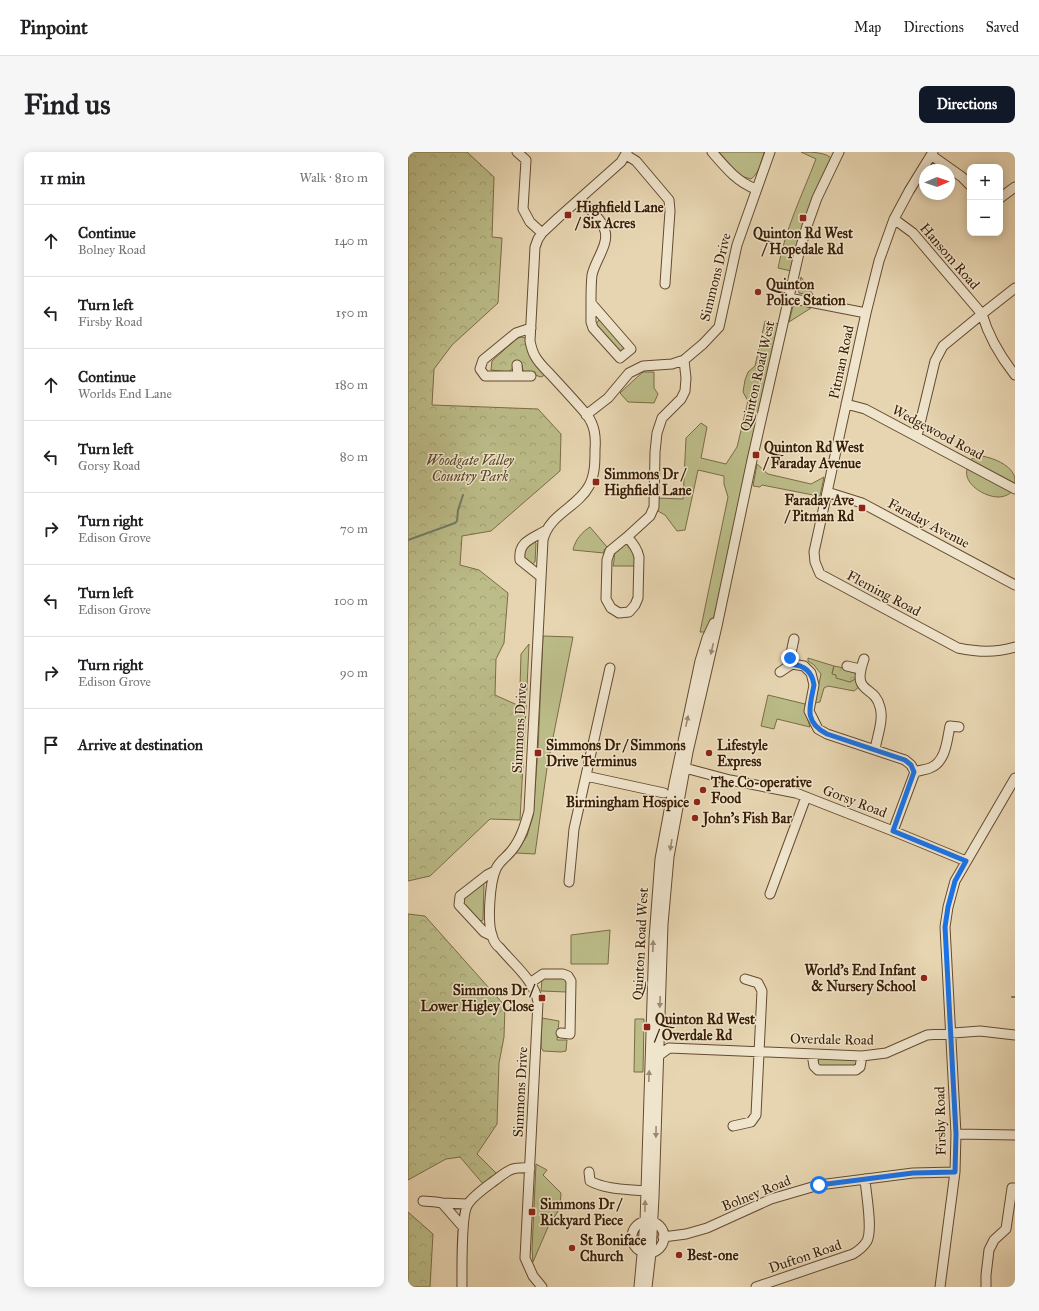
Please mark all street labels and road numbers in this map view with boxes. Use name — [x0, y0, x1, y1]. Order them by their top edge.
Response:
street label: Hansom Road — [916, 220, 983, 293]
street label: Simmons Drive — [696, 231, 735, 323]
street label: Quinton Road West — [737, 319, 778, 433]
street label: Pitman Road — [825, 324, 858, 400]
street label: Wedgewood Road — [889, 401, 986, 464]
street label: Faraday Avenue — [885, 495, 973, 552]
street label: Fleming Road — [844, 567, 924, 620]
street label: Simmons Drive — [509, 682, 530, 774]
street label: Gorsy Road — [820, 782, 889, 821]
street label: Quinton Road West — [629, 887, 652, 1001]
street label: Overdale Road — [790, 1030, 874, 1049]
street label: Simmons Drive — [510, 1046, 531, 1138]
street label: Firsby Road — [931, 1086, 950, 1156]
street label: Bolney Road — [719, 1172, 793, 1215]
street label: Dufton Road — [767, 1236, 844, 1277]

